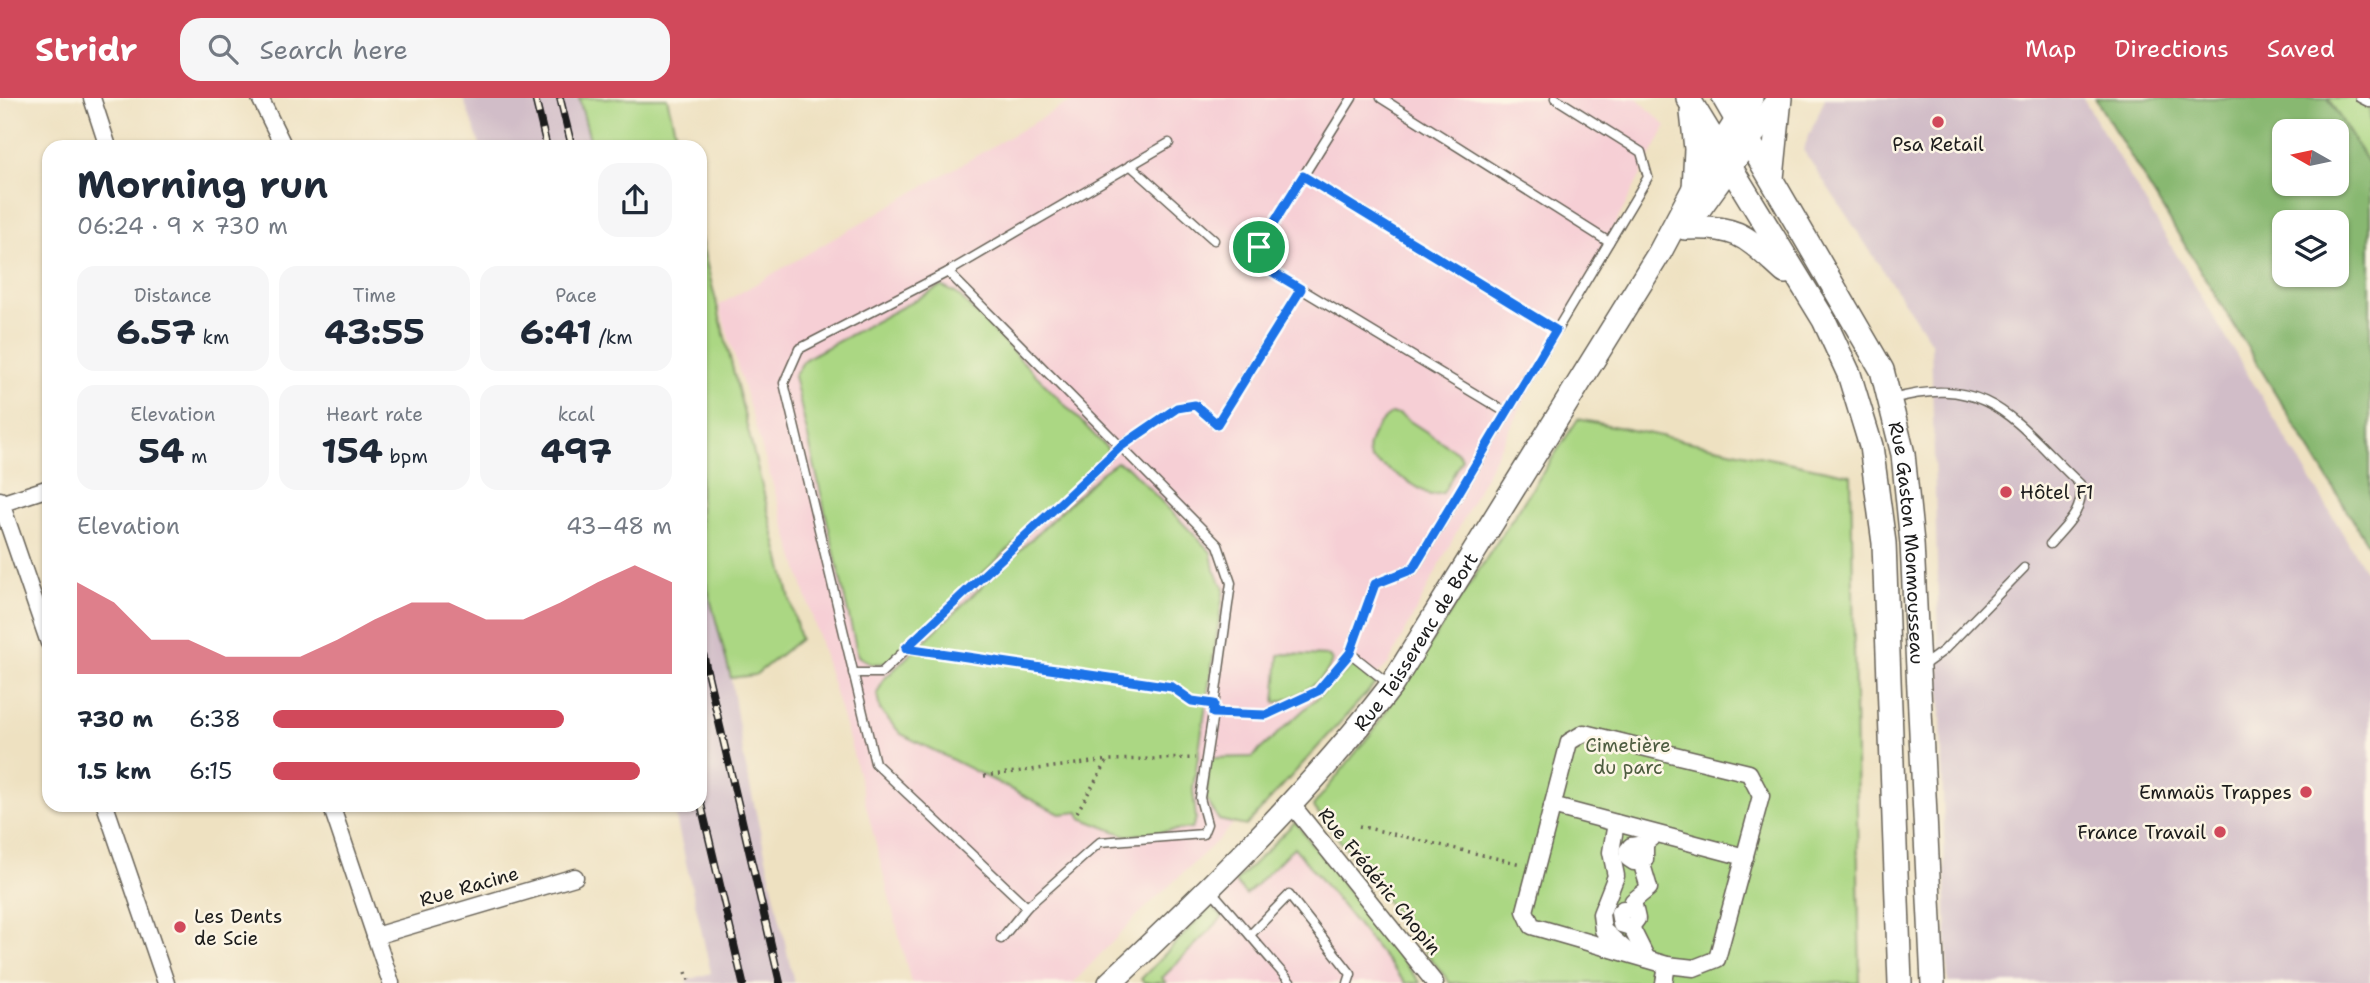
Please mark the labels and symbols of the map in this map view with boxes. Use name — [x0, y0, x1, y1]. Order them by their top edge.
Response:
marker: Psa Retail — [1930, 114, 1946, 130]
north arrow — [2272, 119, 2348, 196]
place label: Psa Retail — [1892, 132, 1984, 157]
pin — [1229, 217, 1289, 277]
street label: Rue Gaston Monmousseau — [1882, 419, 1930, 665]
place label: Hôtel F1 — [2020, 480, 2094, 505]
marker: Hôtel F1 — [1998, 484, 2014, 500]
street label: Rue Teisserenc de Bort — [1348, 548, 1484, 736]
park label: Cimetière du parc — [1585, 733, 1671, 780]
place label: Emmaüs Trappes — [2139, 780, 2292, 805]
marker: Emmaüs Trappes — [2298, 784, 2314, 800]
street label: Rue Frédéric Chopin — [1312, 803, 1447, 960]
place label: France Travail — [2077, 820, 2206, 845]
marker: France Travail — [2212, 824, 2228, 840]
street label: Rue Racine — [417, 860, 521, 913]
place label: Les Dents de Scie — [194, 904, 282, 951]
marker: Les Dents de Scie — [172, 919, 188, 935]

